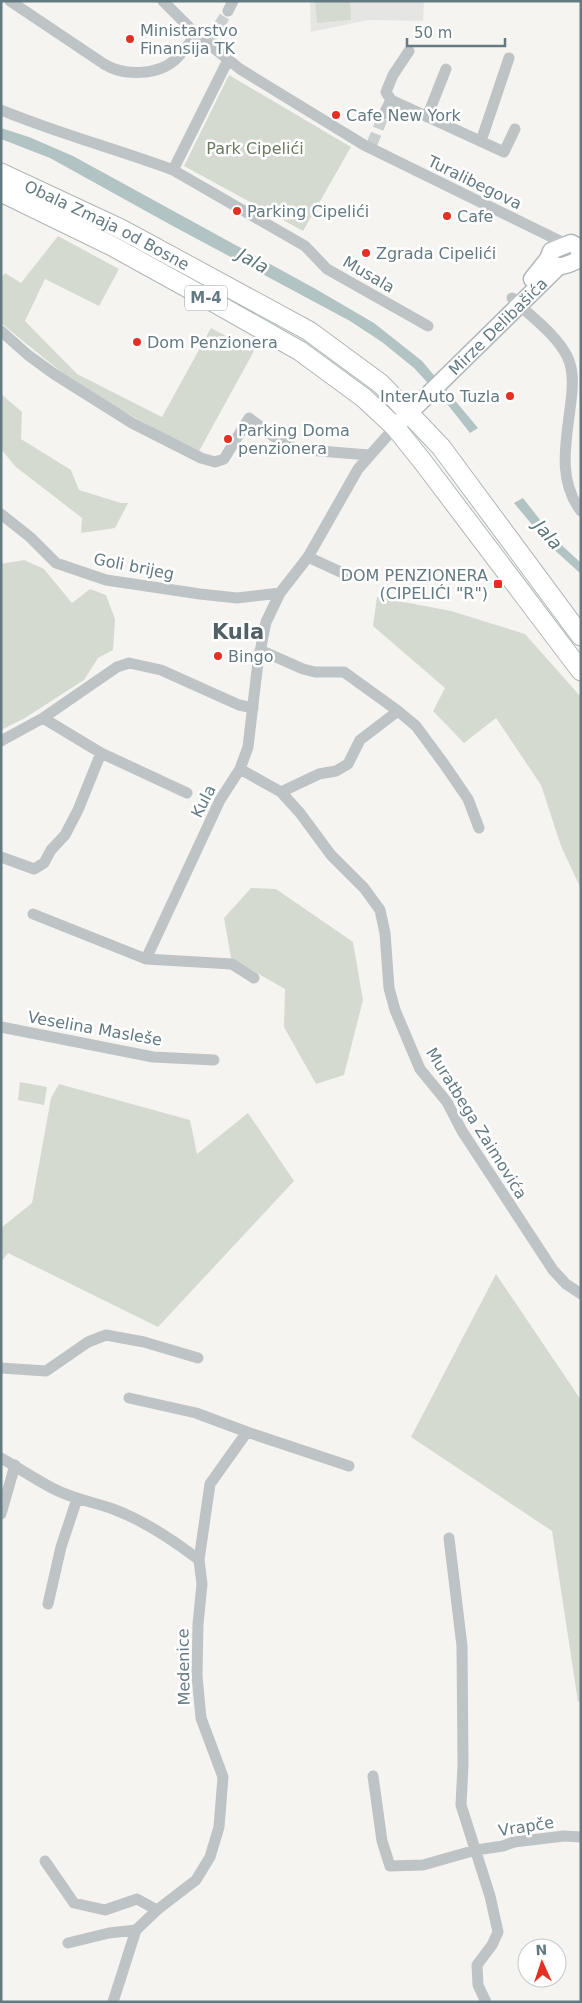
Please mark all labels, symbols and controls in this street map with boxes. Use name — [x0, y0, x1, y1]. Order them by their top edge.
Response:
scale bar — [407, 15, 504, 47]
place label: Ministarstvo Finansija TK — [140, 21, 238, 58]
text: 50 m — [414, 24, 452, 42]
marker: Ministarstvo Finansija TK — [124, 33, 136, 45]
place label: Cafe New York — [346, 106, 462, 125]
marker: Cafe New York — [330, 109, 342, 121]
park label: Park Cipelići — [206, 139, 304, 158]
street label: Turalibegova — [424, 151, 525, 213]
street label: Obala Zmaja od Bosne — [21, 176, 193, 274]
place label: Parking Cipelići — [247, 202, 369, 221]
marker: Parking Cipelići — [231, 205, 243, 217]
place label: Cafe — [457, 207, 493, 226]
marker: Cafe — [441, 210, 453, 222]
water label: Jala — [231, 242, 272, 278]
place label: Zgrada Cipelići — [376, 244, 496, 263]
marker: Zgrada Cipelići — [360, 247, 372, 259]
street label: Musala — [340, 252, 398, 297]
street label: Mirze Delibašića — [445, 274, 551, 379]
road number: M-4 — [185, 286, 227, 310]
place label: Dom Penzionera — [147, 333, 278, 352]
marker: Dom Penzionera — [131, 336, 143, 348]
place label: InterAuto Tuzla — [380, 387, 500, 406]
marker: InterAuto Tuzla — [504, 390, 516, 402]
place label: Parking Doma penzionera — [238, 421, 350, 458]
marker: Parking Doma penzionera — [222, 433, 234, 445]
water label: Jala — [528, 513, 567, 554]
street label: Goli brijeg — [92, 549, 176, 584]
place label: DOM PENZIONERA (CIPELIĆI "R") — [341, 566, 488, 603]
marker: DOM PENZIONERA (CIPELIĆI "R") — [492, 578, 504, 590]
district label: Kula — [212, 620, 264, 644]
place label: Bingo — [228, 647, 274, 666]
marker: Bingo — [212, 650, 224, 662]
street label: Kula — [187, 782, 220, 821]
street label: Veselina Masleše — [26, 1007, 164, 1050]
street label: Muratbega Zaimovića — [422, 1044, 531, 1202]
street label: Medenice — [173, 1628, 194, 1706]
street label: Vrapče — [497, 1813, 555, 1840]
north arrow — [517, 1938, 567, 1988]
text: N — [535, 1942, 548, 1958]

